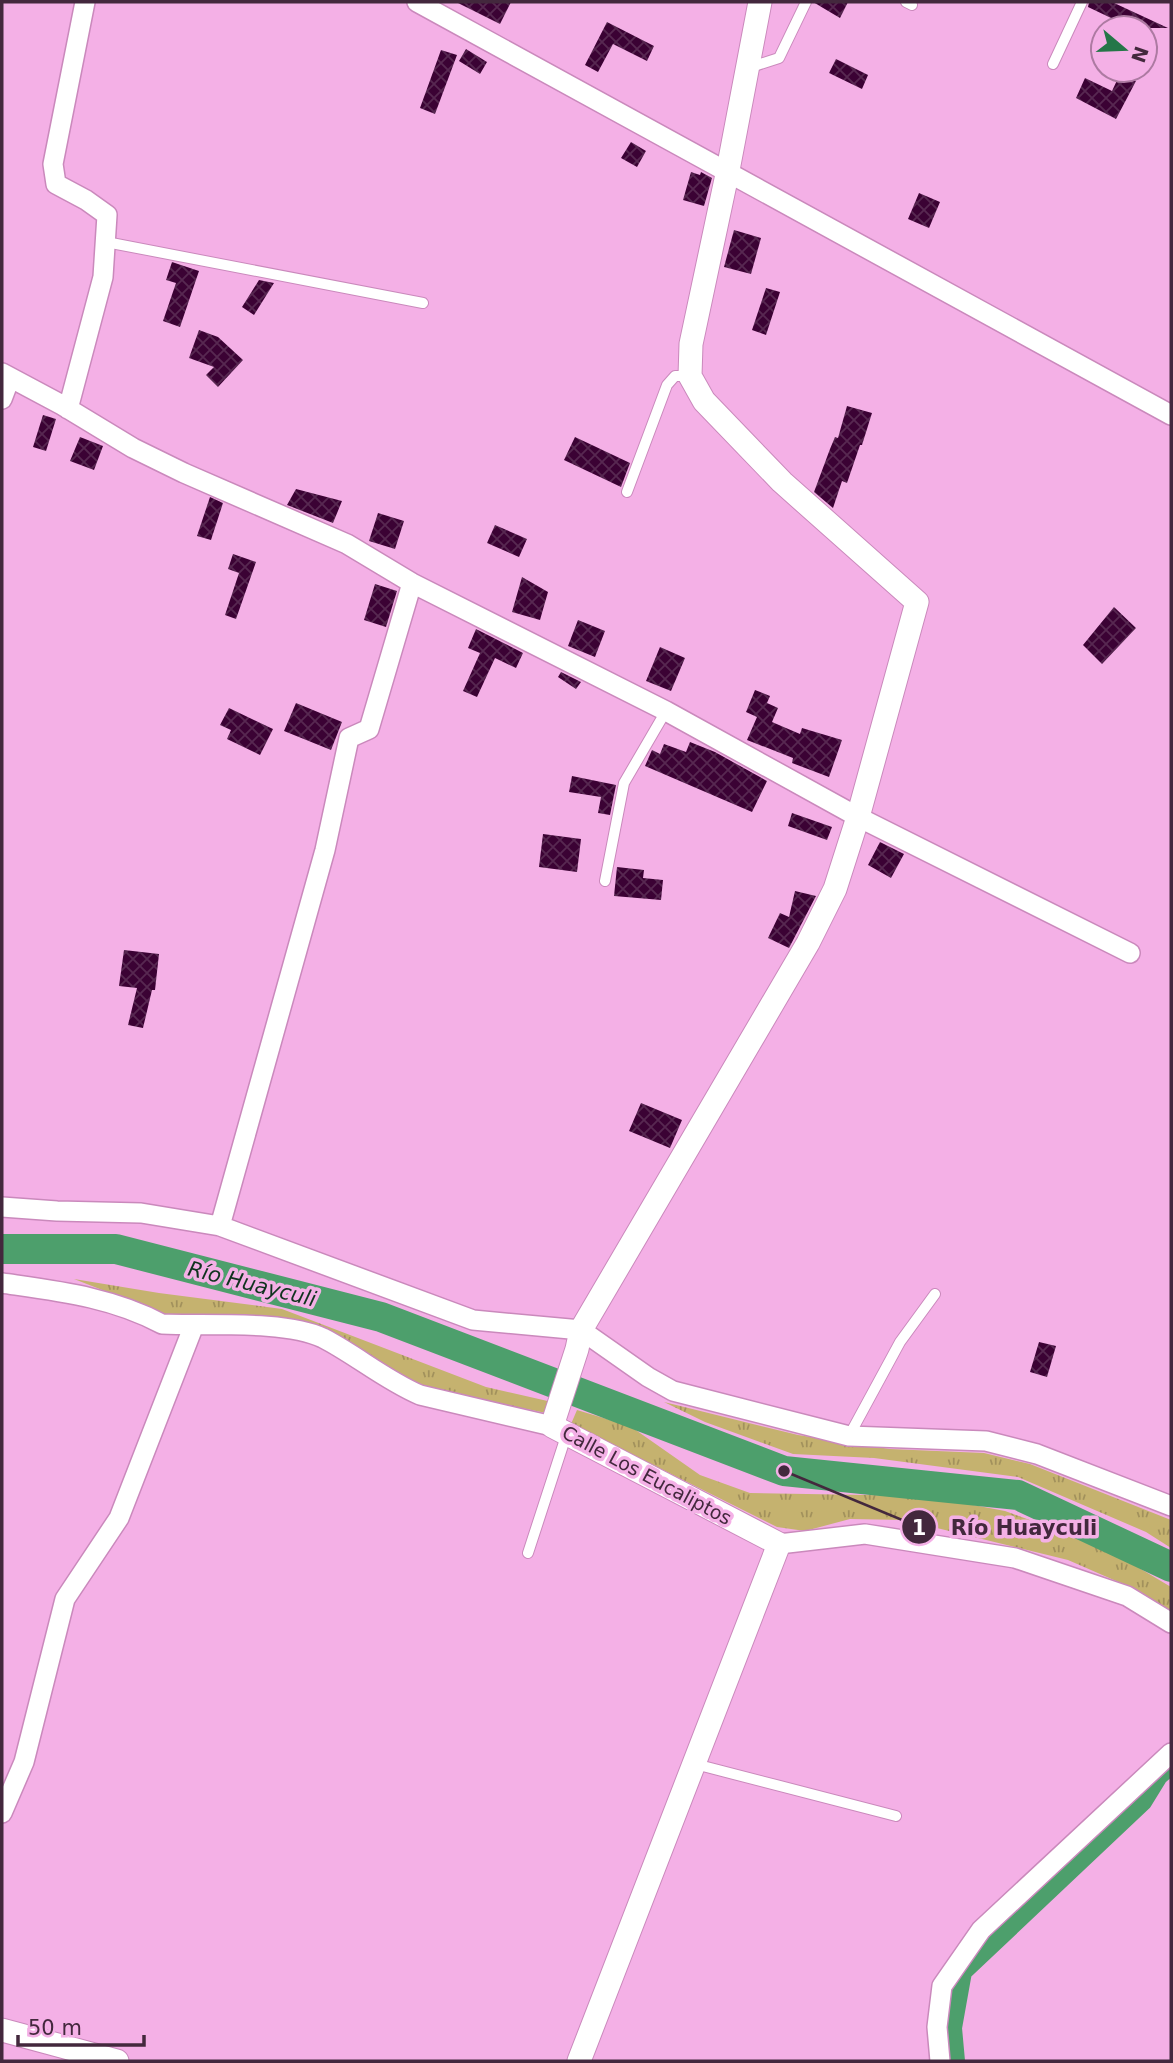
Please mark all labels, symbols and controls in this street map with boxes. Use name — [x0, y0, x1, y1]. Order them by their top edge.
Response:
north arrow — [1089, 14, 1159, 84]
text: N — [1127, 43, 1153, 66]
water label: Río Huayculi — [186, 1257, 319, 1312]
street label: Calle Los Eucaliptos — [559, 1421, 735, 1529]
callout: Río Huayculi — [901, 1506, 1111, 1548]
text: 1 — [912, 1516, 926, 1540]
text: Río Huayculi — [951, 1516, 1097, 1540]
scale bar — [18, 2004, 144, 2048]
text: 50 m — [28, 2016, 82, 2040]

